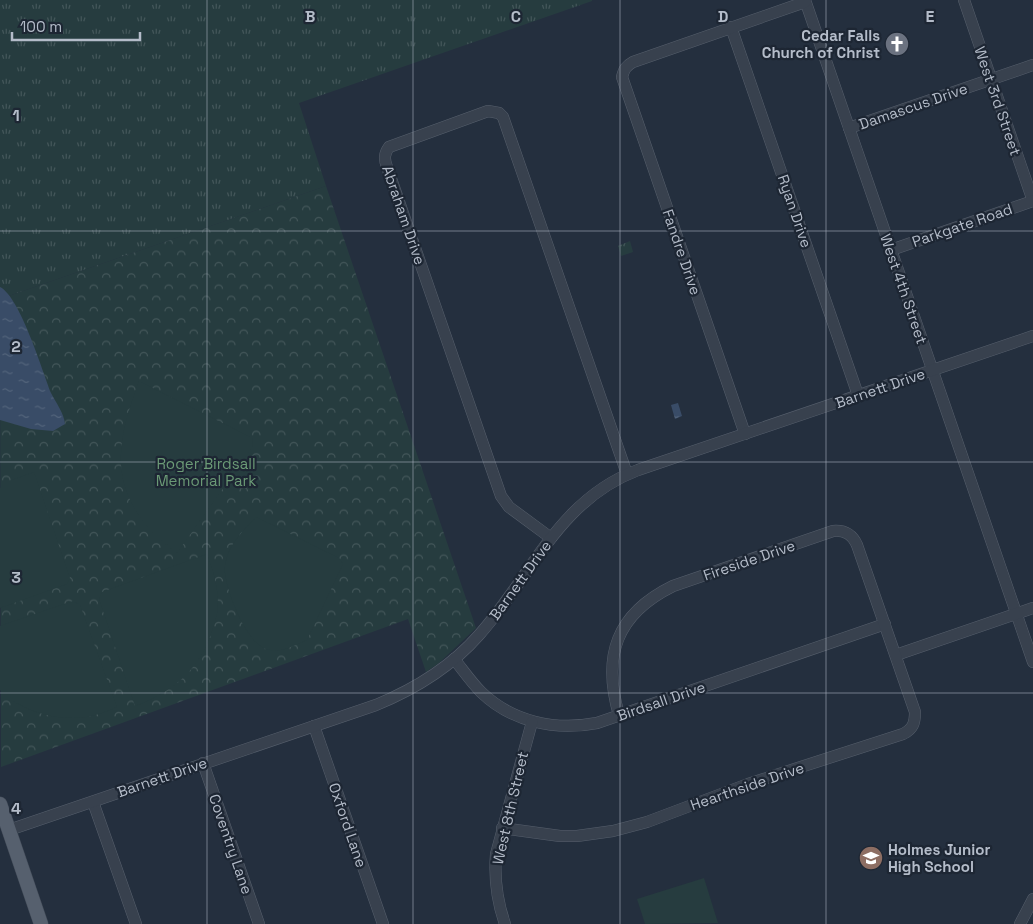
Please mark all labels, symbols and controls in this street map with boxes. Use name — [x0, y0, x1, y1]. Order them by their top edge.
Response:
text: B — [305, 6, 315, 27]
text: C — [511, 6, 521, 27]
text: D — [718, 6, 728, 27]
text: E — [926, 6, 935, 27]
scale bar — [12, 10, 140, 42]
text: 100 m — [20, 17, 62, 36]
place label: Cedar Falls Church of Christ — [762, 26, 880, 62]
church icon: Cedar Falls Church of Christ — [884, 31, 910, 57]
street label: West 3rd Street — [970, 44, 1026, 158]
street label: Damascus Drive — [856, 78, 970, 134]
text: 1 — [12, 105, 20, 126]
street label: Abraham Drive — [378, 163, 430, 267]
street label: Ryan Drive — [774, 172, 816, 250]
street label: Parkgate Road — [909, 199, 1015, 251]
street label: Fandre Drive — [658, 207, 706, 298]
street label: West 4th Street — [876, 231, 932, 347]
text: 2 — [11, 336, 21, 357]
street label: Barnett Drive — [833, 364, 928, 412]
park label: Roger Birdsall Memorial Park — [156, 454, 256, 490]
street label: Fireside Drive — [701, 535, 798, 585]
street label: Barnett Drive — [485, 536, 555, 624]
text: 3 — [11, 567, 21, 588]
street label: Birdsall Drive — [614, 677, 708, 725]
street label: West 8th Street — [488, 750, 532, 866]
street label: Barnett Drive — [115, 753, 210, 801]
street label: Hearthside Drive — [688, 758, 806, 814]
street label: Oxford Lane — [325, 780, 371, 870]
street label: Coventry Lane — [205, 791, 257, 897]
text: 4 — [11, 798, 21, 819]
place label: Holmes Junior High School — [888, 840, 990, 876]
school or university icon: Holmes Junior High School — [858, 845, 884, 871]

